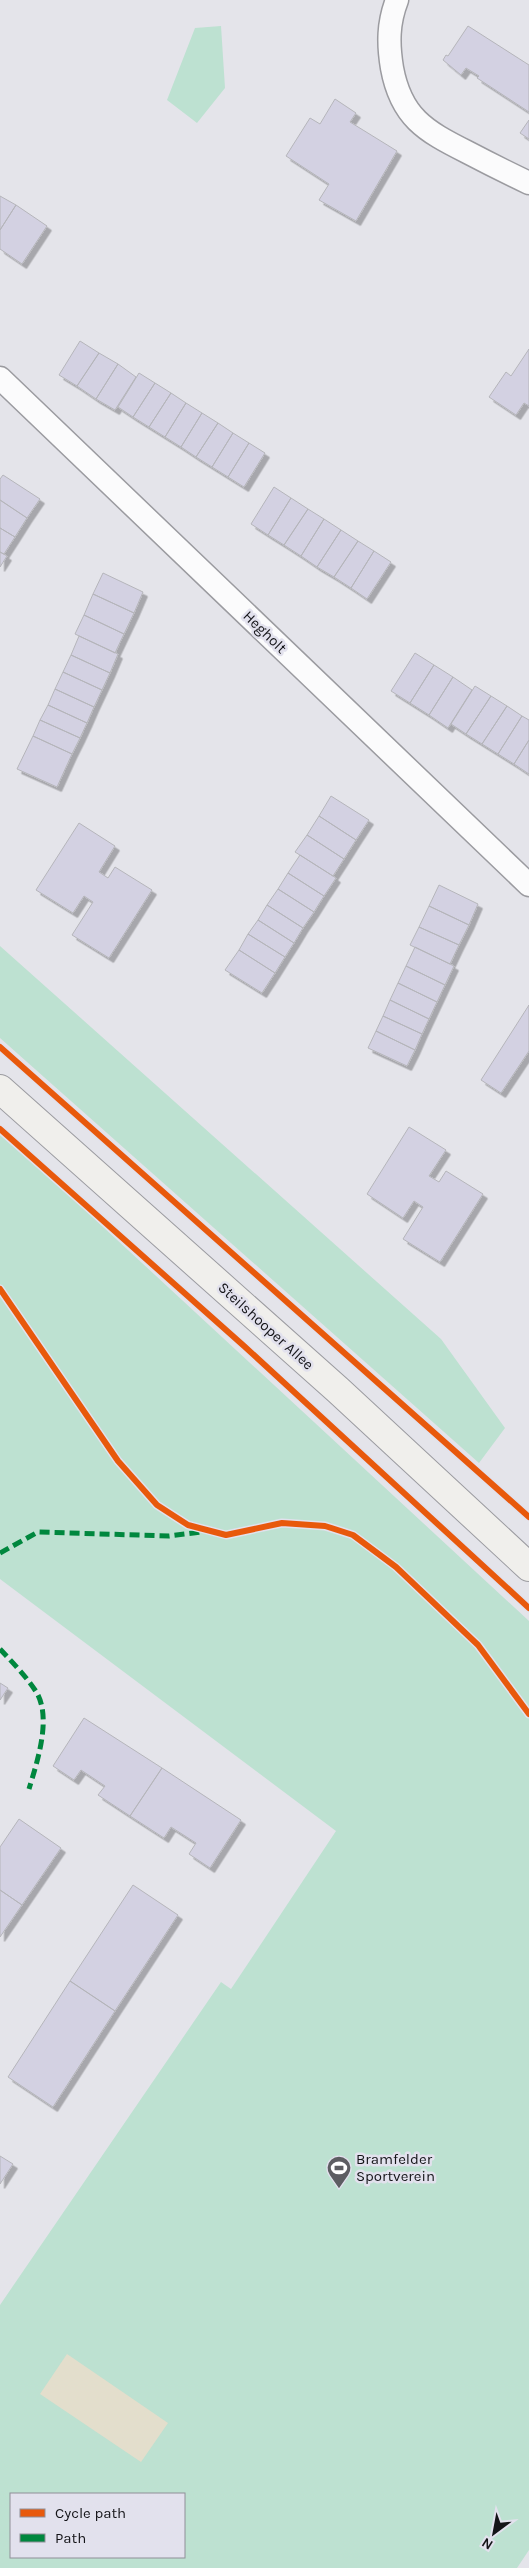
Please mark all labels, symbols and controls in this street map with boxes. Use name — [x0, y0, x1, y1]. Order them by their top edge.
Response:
street label: Hegholt — [240, 607, 291, 657]
street label: Steilshooper Allee — [215, 1278, 317, 1374]
place label: Bramfelder Sportverein — [356, 2150, 435, 2185]
sports icon: Bramfelder Sportverein — [326, 2155, 352, 2189]
legend — [10, 2493, 185, 2558]
text: Cycle path — [55, 2504, 126, 2522]
north arrow — [469, 2508, 519, 2558]
text: Path — [55, 2529, 86, 2547]
text: N — [479, 2534, 496, 2553]

